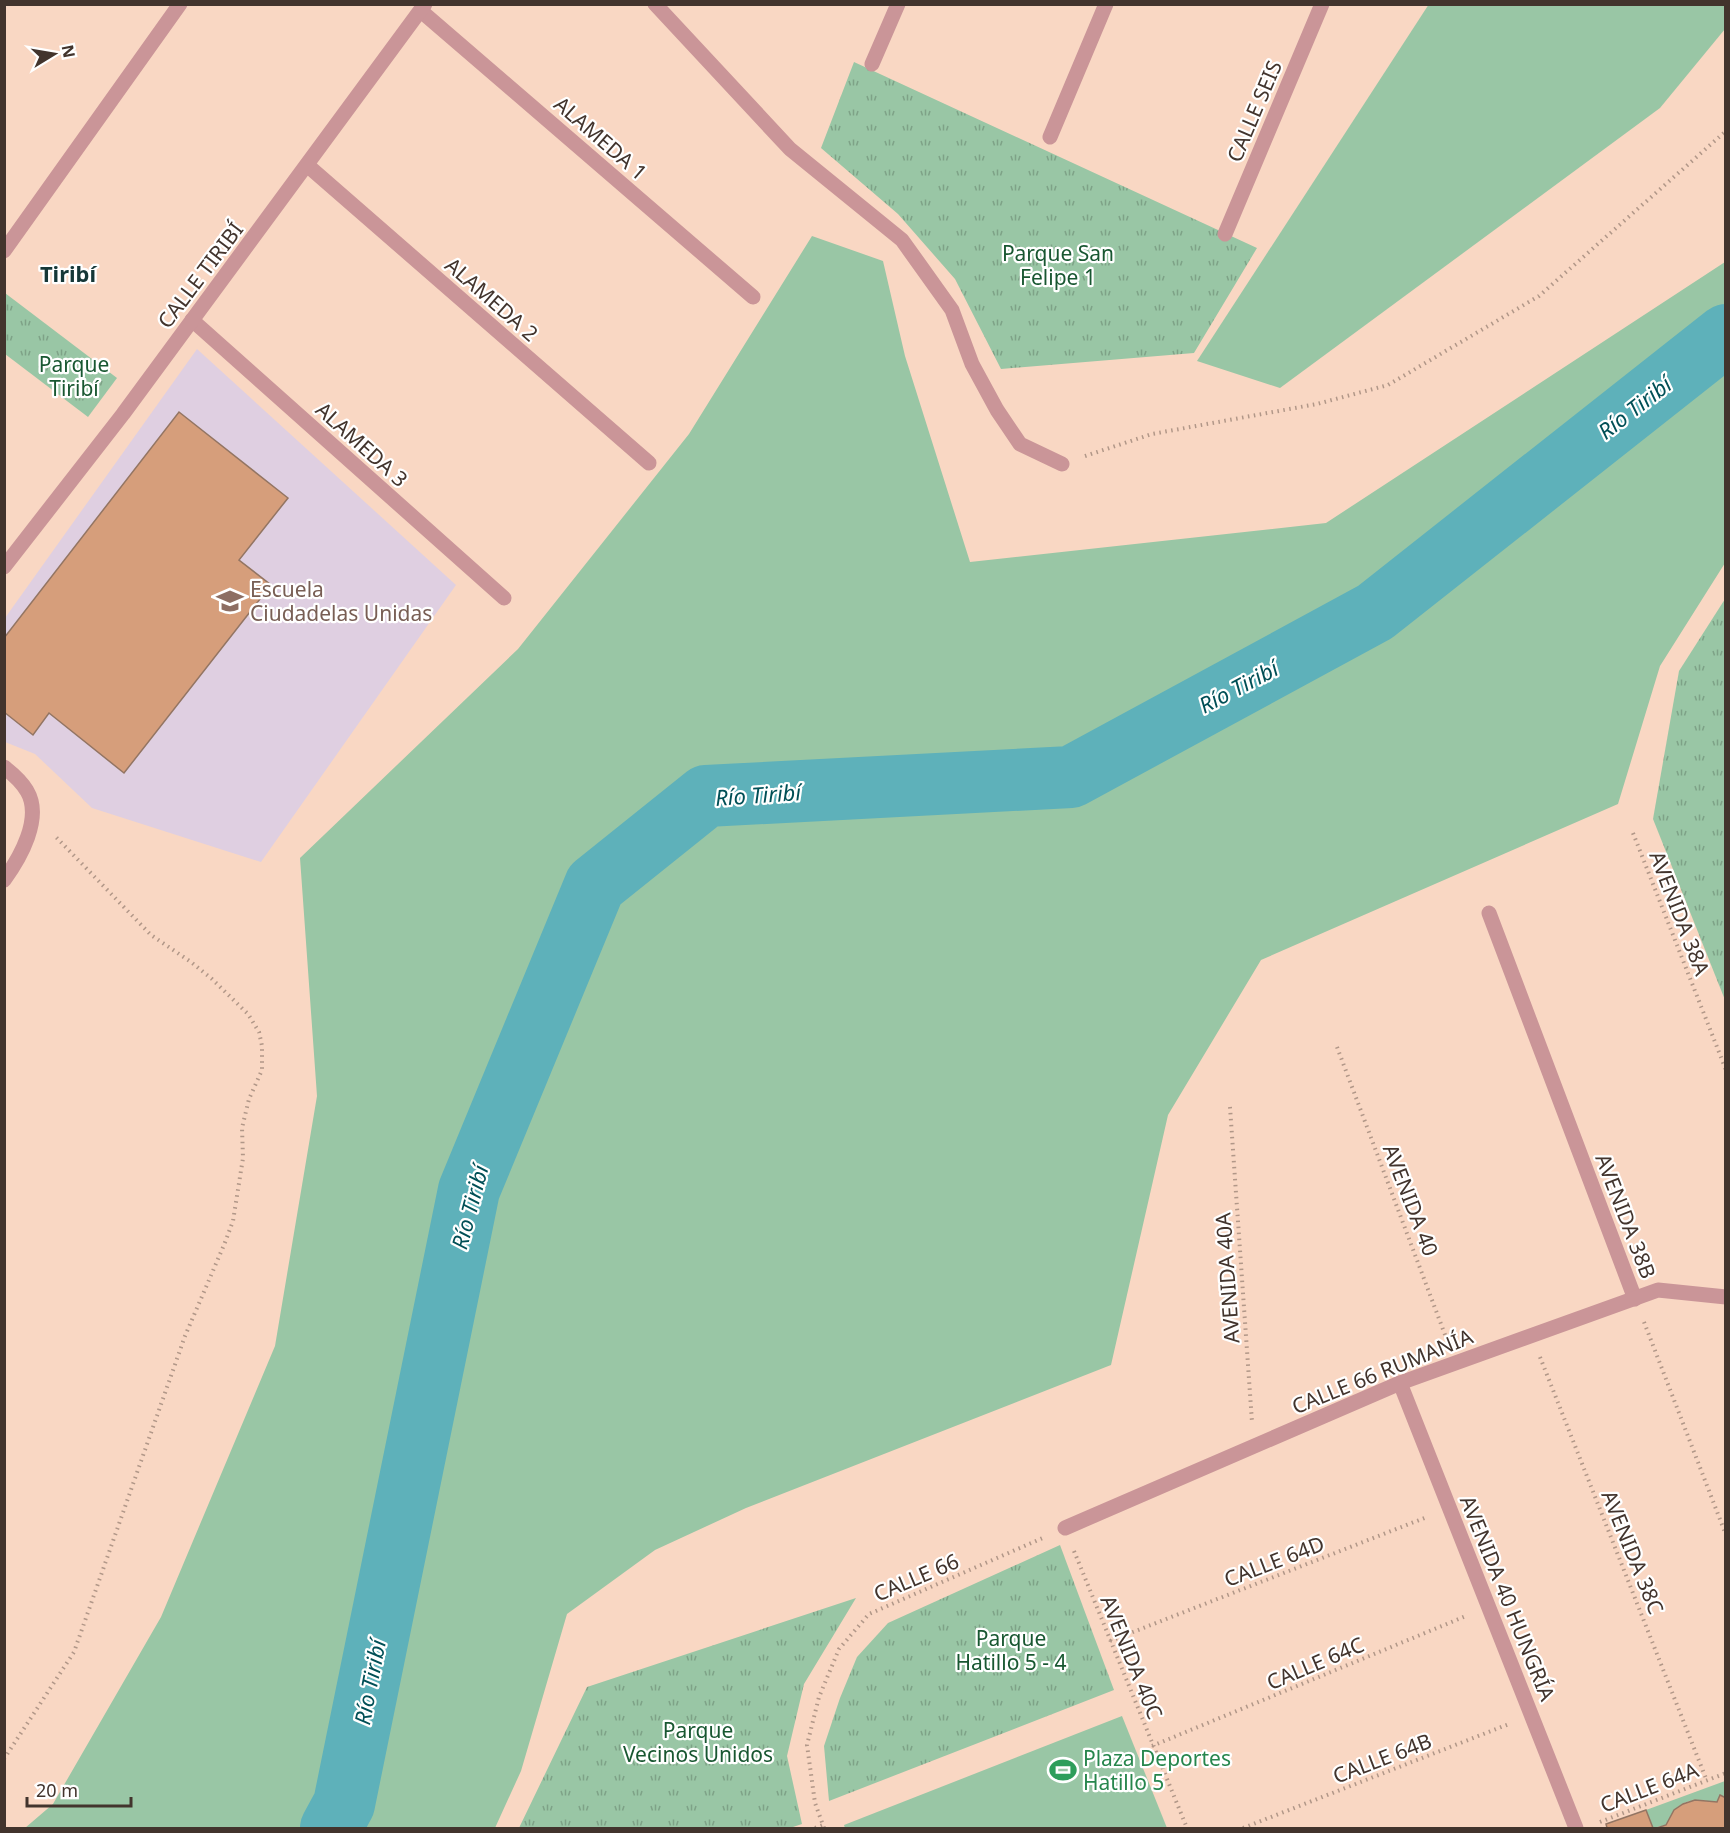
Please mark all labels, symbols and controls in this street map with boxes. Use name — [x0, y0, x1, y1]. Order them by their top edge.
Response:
north arrow — [24, 24, 84, 84]
text: N — [57, 43, 81, 60]
street label: CALLE SEIS — [1220, 56, 1288, 166]
street label: ALAMEDA 1 — [549, 90, 653, 186]
street label: CALLE TIRIBÍ — [151, 216, 249, 334]
park label: Parque San Felipe 1 — [1002, 239, 1114, 291]
street label: ALAMEDA 2 — [440, 251, 544, 347]
district label: Tiribí — [40, 258, 98, 288]
park label: Parque Tiribí — [39, 350, 109, 402]
water label: Río Tiribí — [1591, 367, 1679, 445]
street label: ALAMEDA 3 — [310, 395, 414, 493]
place label: Escuela Ciudadelas Unidas — [250, 575, 432, 627]
school or university icon: Escuela Ciudadelas Unidas — [215, 586, 245, 616]
water label: Río Tiribí — [1193, 651, 1285, 719]
water label: Río Tiribí — [714, 776, 804, 812]
street label: AVENIDA 38A — [1643, 847, 1717, 980]
street label: AVENIDA 40 — [1377, 1140, 1445, 1260]
street label: AVENIDA 38B — [1589, 1150, 1663, 1282]
water label: Río Tiribí — [443, 1159, 495, 1252]
street label: AVENIDA 40A — [1208, 1211, 1246, 1344]
street label: CALLE 66 RUMANÍA — [1287, 1322, 1477, 1420]
street label: AVENIDA 38C — [1595, 1486, 1671, 1618]
street label: AVENIDA 40 HUNGRÍA — [1454, 1491, 1562, 1705]
street label: CALLE 64D — [1220, 1529, 1328, 1593]
street label: CALLE 66 — [869, 1547, 963, 1607]
street label: AVENIDA 40C — [1094, 1591, 1170, 1723]
park label: Parque Hatillo 5 - 4 — [955, 1624, 1067, 1676]
street label: CALLE 64C — [1262, 1630, 1368, 1696]
water label: Río Tiribí — [346, 1635, 392, 1727]
park label: Parque Vecinos Unidos — [623, 1716, 773, 1768]
street label: CALLE 64B — [1329, 1726, 1435, 1790]
place label: Plaza Deportes Hatillo 5 — [1083, 1744, 1231, 1796]
sports icon: Plaza Deportes Hatillo 5 — [1048, 1755, 1078, 1785]
street label: CALLE 64A — [1596, 1755, 1703, 1819]
scale bar — [27, 1770, 130, 1808]
text: 20 m — [36, 1778, 78, 1802]

